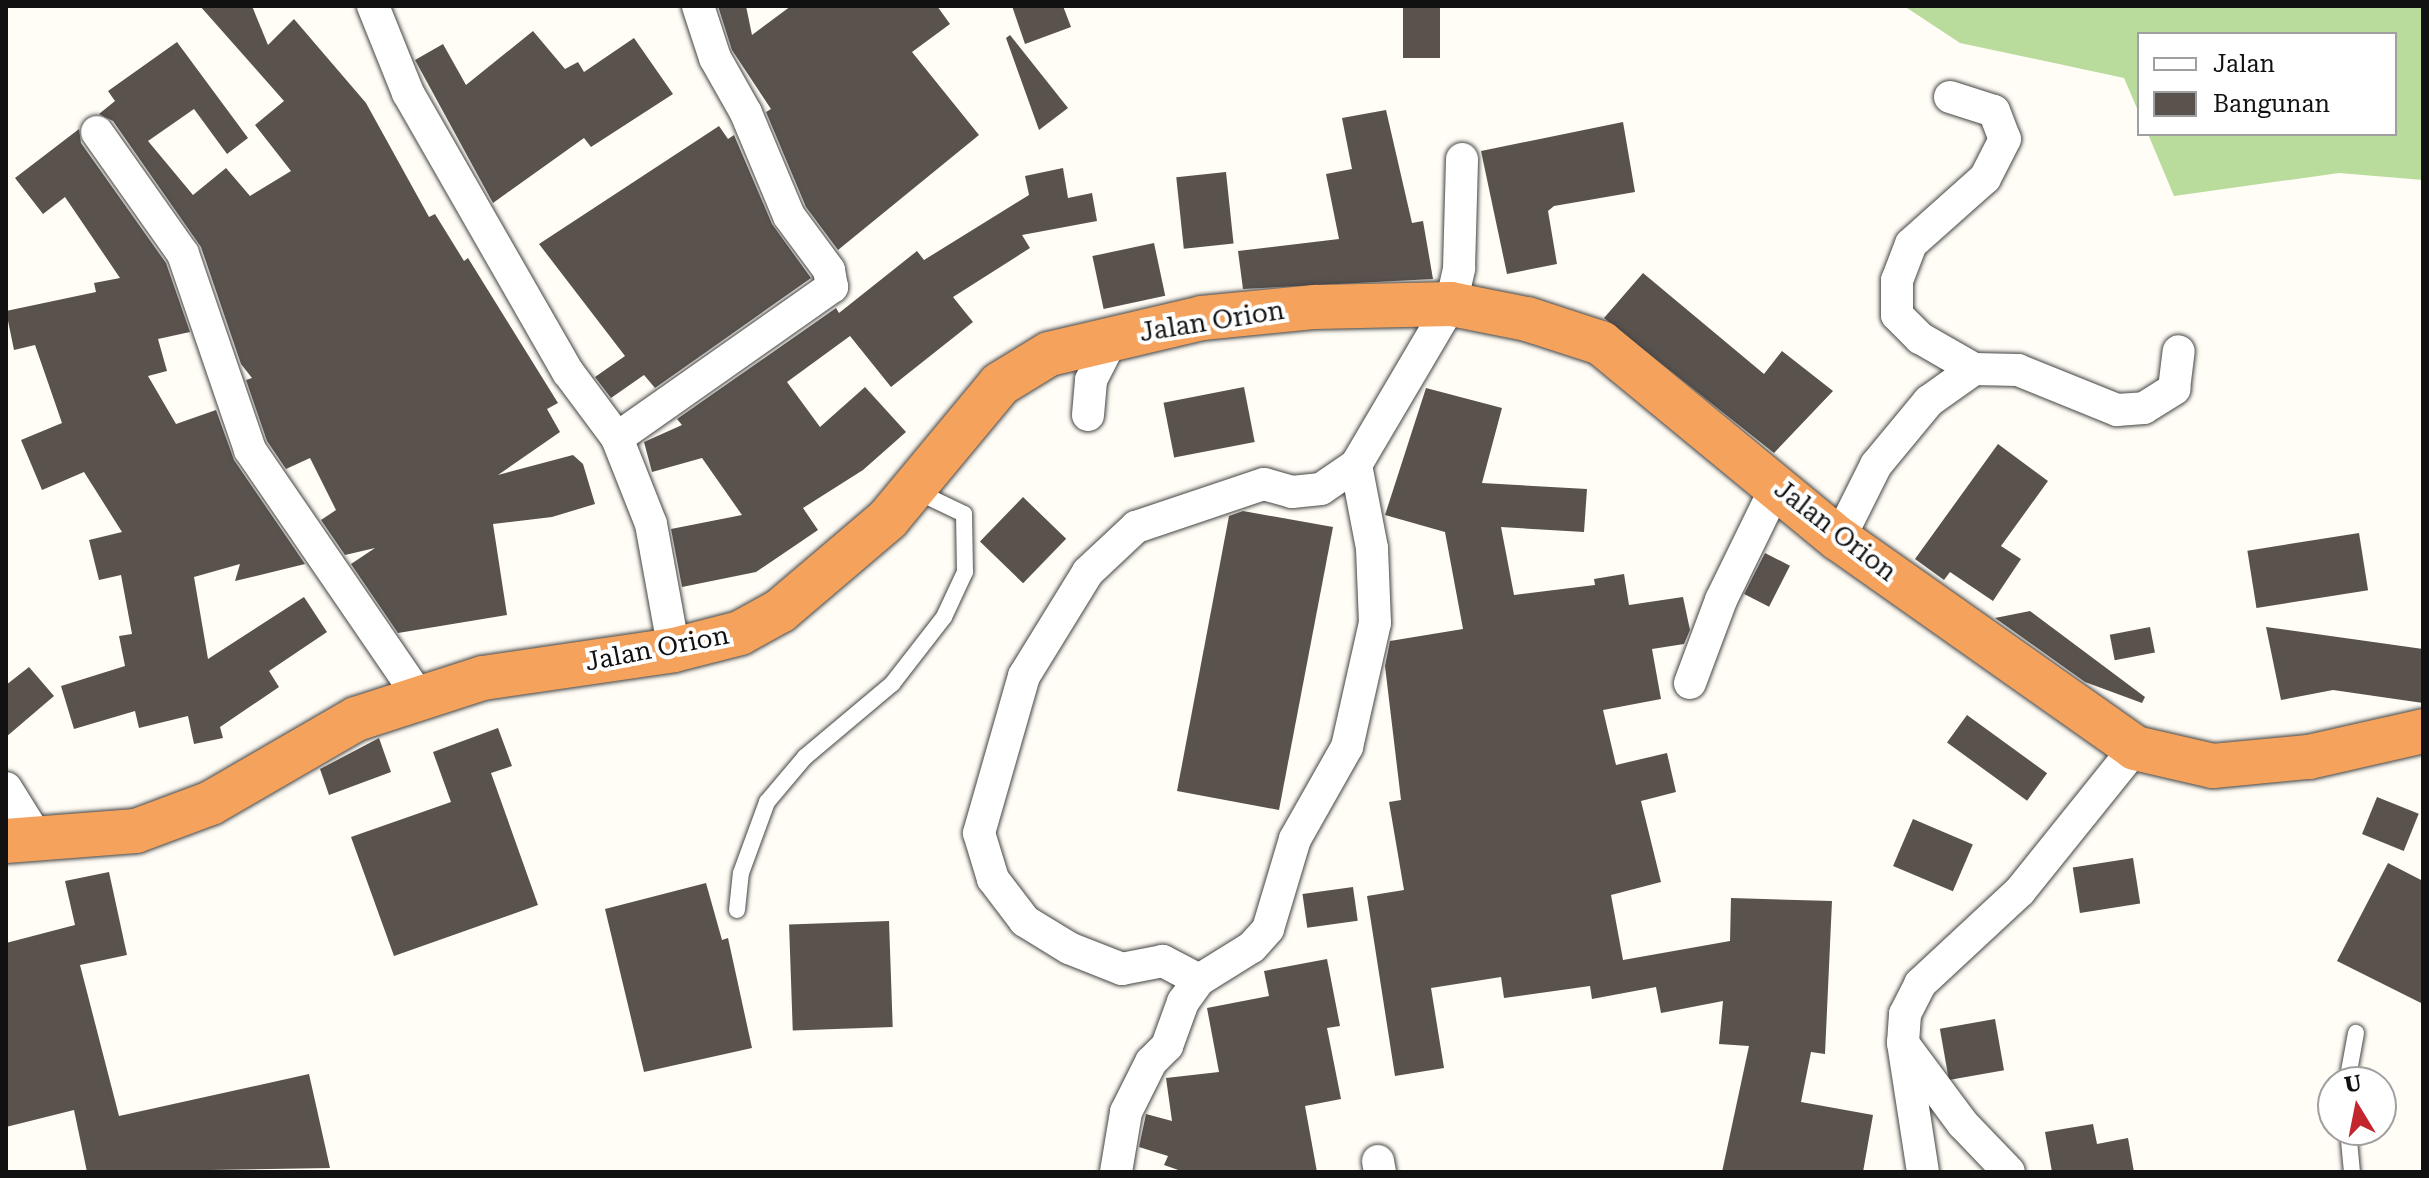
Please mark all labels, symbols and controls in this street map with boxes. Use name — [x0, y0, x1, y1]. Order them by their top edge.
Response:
legend — [2137, 32, 2397, 136]
text: Jalan — [2213, 50, 2275, 78]
text: Bangunan — [2213, 90, 2330, 118]
street label: Jalan Orion — [1137, 295, 1287, 349]
street label: Jalan Orion — [1768, 474, 1902, 588]
street label: Jalan Orion — [582, 620, 732, 678]
north arrow — [2317, 1066, 2397, 1146]
text: U — [2343, 1070, 2364, 1098]

